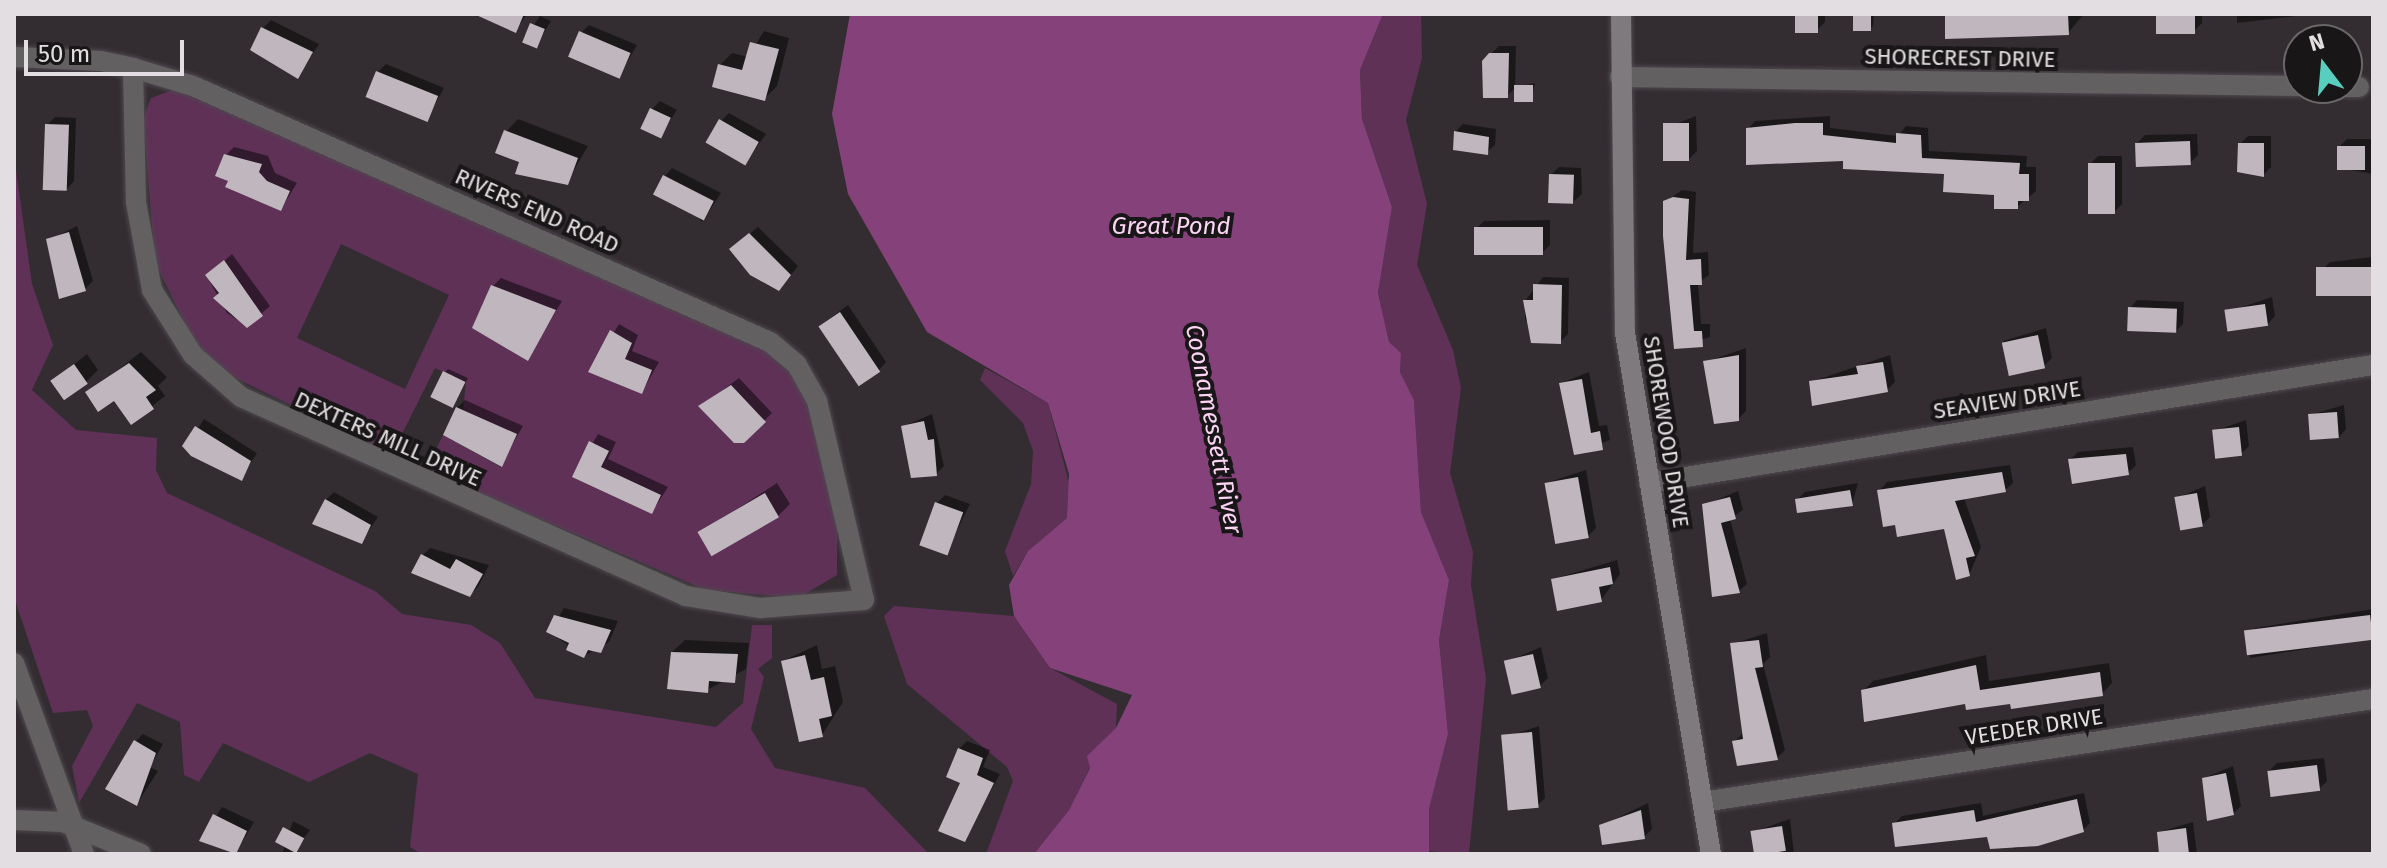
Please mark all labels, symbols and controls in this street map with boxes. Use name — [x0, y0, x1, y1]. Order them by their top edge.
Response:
scale bar — [28, 24, 188, 74]
north arrow — [2283, 24, 2363, 104]
text: N — [2306, 27, 2328, 57]
text: 50 m — [38, 40, 90, 68]
street label: SHORECREST DRIVE — [1864, 43, 2056, 73]
street label: RIVERS END ROAD — [451, 163, 623, 259]
water label: Great Pond — [1111, 213, 1231, 241]
water label: Coonamessett River — [1179, 322, 1247, 536]
street label: SHOREWOOD DRIVE — [1638, 334, 1694, 530]
street label: SEAVIEW DRIVE — [1932, 375, 2082, 425]
street label: DEXTERS MILL DRIVE — [291, 386, 485, 492]
street label: VEEDER DRIVE — [1963, 703, 2105, 751]

